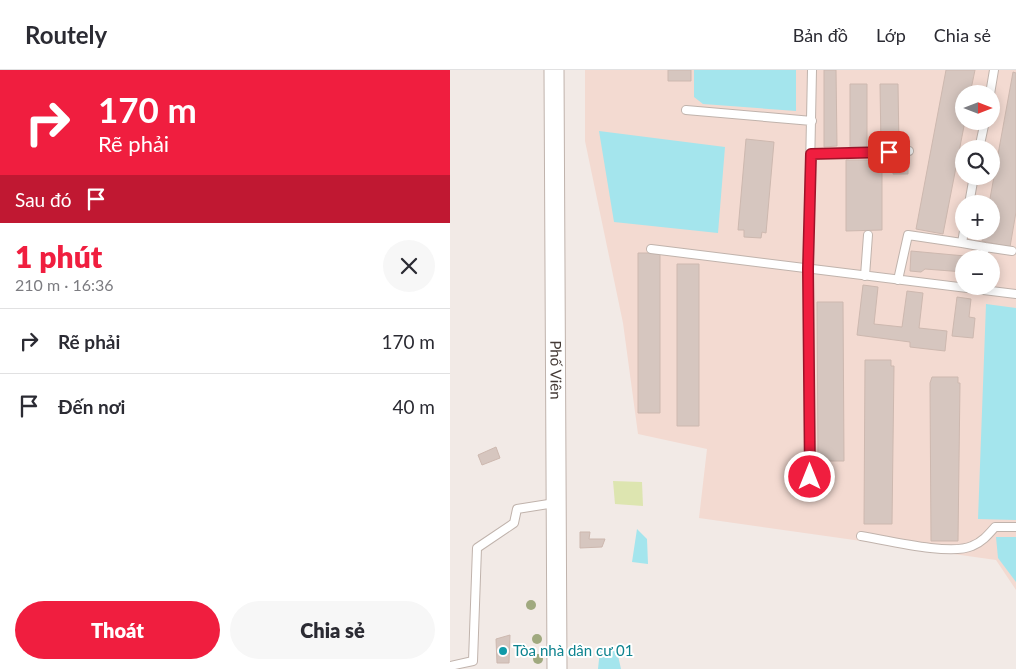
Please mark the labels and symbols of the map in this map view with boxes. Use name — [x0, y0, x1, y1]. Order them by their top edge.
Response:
north arrow — [955, 85, 1000, 130]
pin — [868, 131, 910, 173]
street label: Phố Viên — [547, 340, 566, 400]
position arrow — [783, 450, 835, 502]
place label: Tòa nhà dân cư 01 — [513, 641, 633, 659]
marker: Tòa nhà dân cư 01 — [497, 645, 509, 657]

